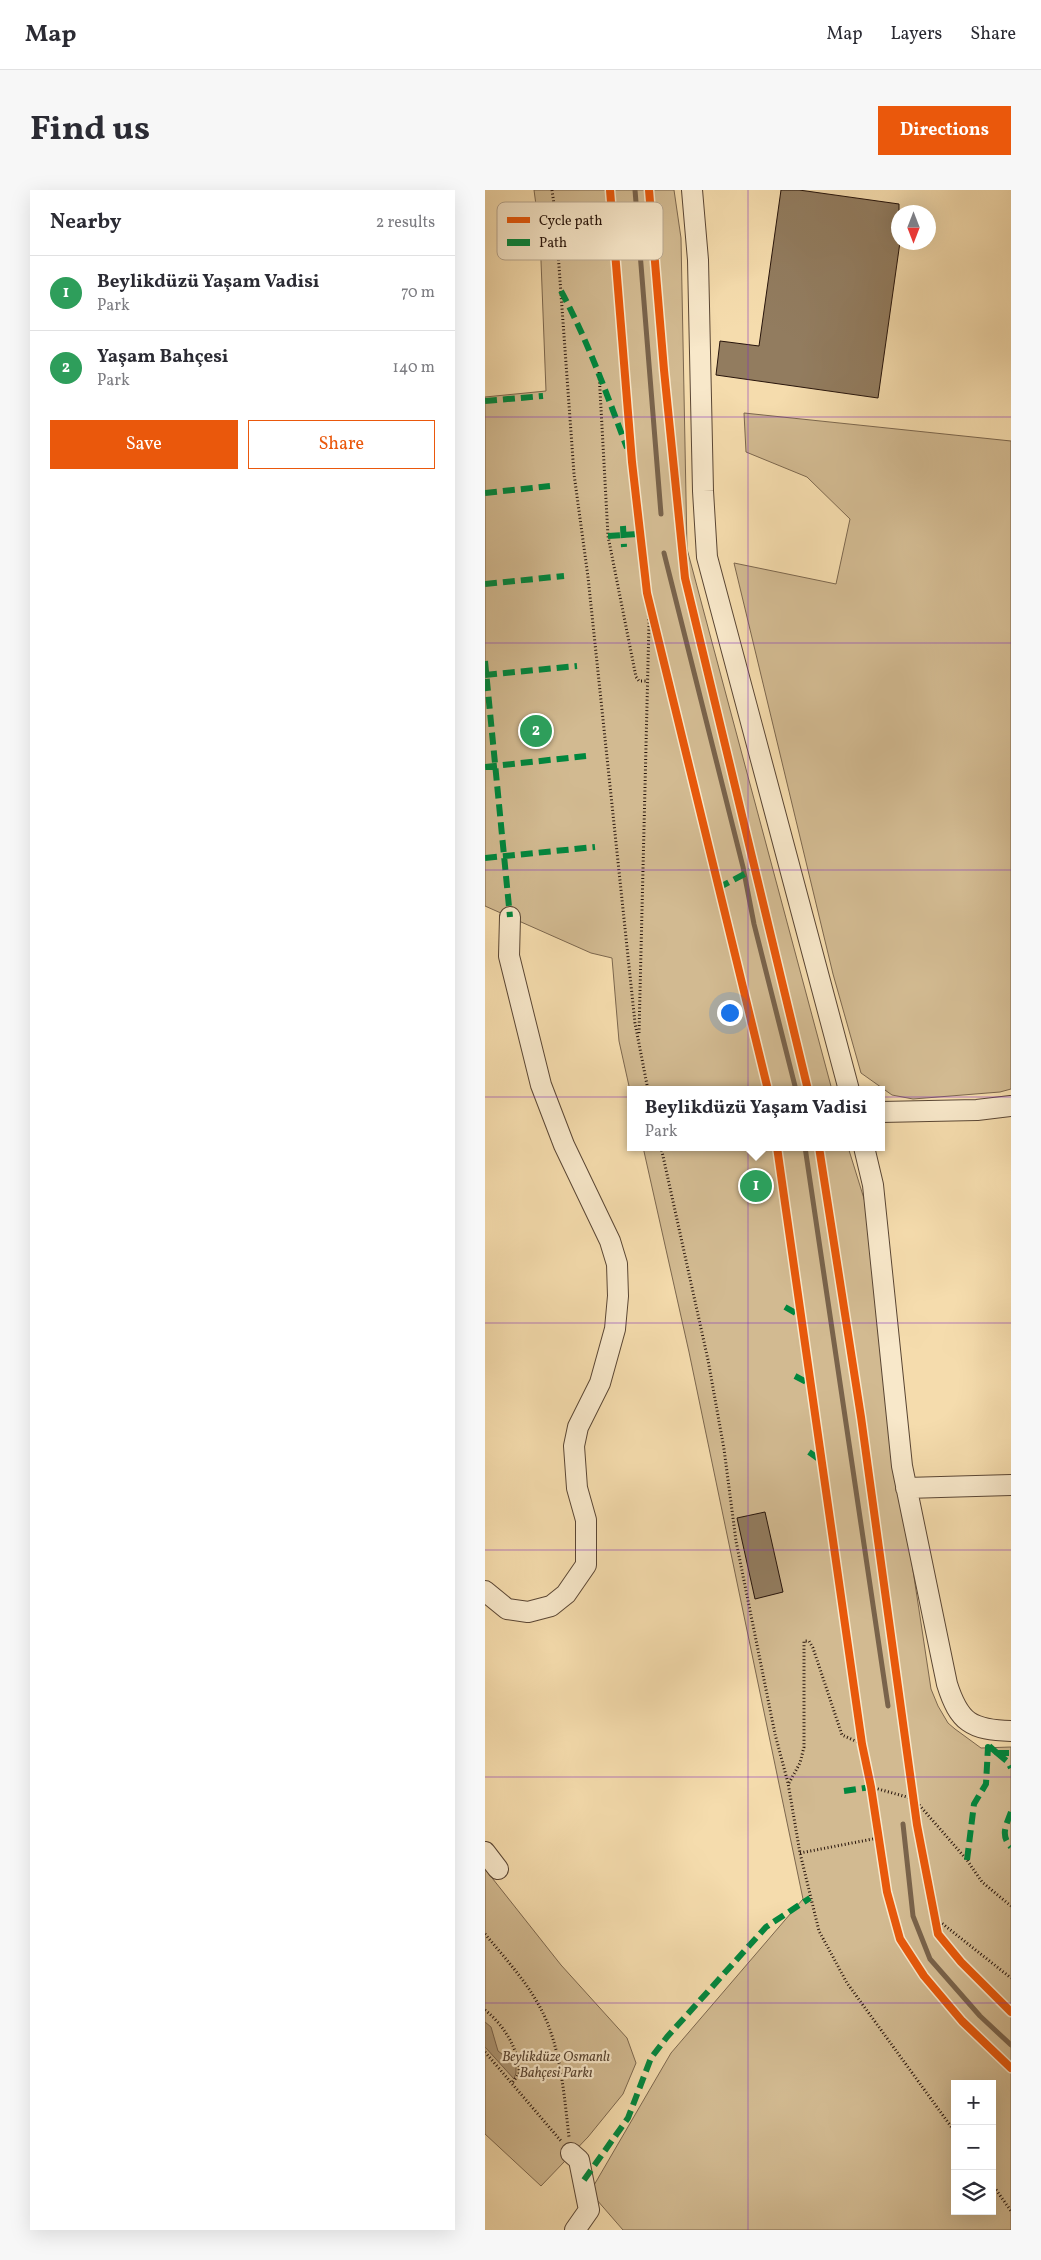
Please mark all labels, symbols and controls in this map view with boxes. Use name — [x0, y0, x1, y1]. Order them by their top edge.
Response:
text: Map — [25, 18, 76, 52]
text: Map — [826, 22, 862, 47]
text: Layers — [890, 22, 942, 47]
text: Share — [970, 22, 1016, 47]
text: Find us — [30, 106, 150, 154]
button: Directions — [878, 106, 1011, 155]
legend — [497, 202, 663, 260]
north arrow — [891, 205, 936, 250]
text: Nearby — [50, 208, 121, 237]
text: 2 results — [376, 212, 435, 234]
text: Cycle path — [539, 212, 603, 231]
text: Path — [539, 234, 567, 253]
text: Beylikdüzü Yaşam Vadisi — [97, 269, 320, 295]
text: 1 — [63, 282, 69, 304]
text: 70 m — [401, 282, 435, 304]
text: Park — [97, 295, 130, 317]
text: Yaşam Bahçesi — [97, 344, 229, 370]
text: 2 — [62, 357, 70, 379]
text: 140 m — [393, 357, 435, 379]
text: Park — [97, 370, 130, 392]
button: Save — [50, 420, 238, 469]
button: Share — [248, 420, 435, 469]
pin: 2 — [520, 712, 552, 750]
your location — [717, 1000, 743, 1026]
popup — [627, 1086, 885, 1151]
text: Beylikdüzü Yaşam Vadisi — [645, 1095, 867, 1121]
text: Park — [645, 1121, 677, 1143]
pin: 1 — [740, 1167, 772, 1205]
park label: Beylikdüze Osmanlı Bahçesi Parkı — [502, 2048, 610, 2083]
map controls — [951, 2080, 996, 2215]
button: + — [951, 2080, 996, 2125]
button: − — [951, 2125, 996, 2170]
button: layers — [951, 2170, 996, 2215]

